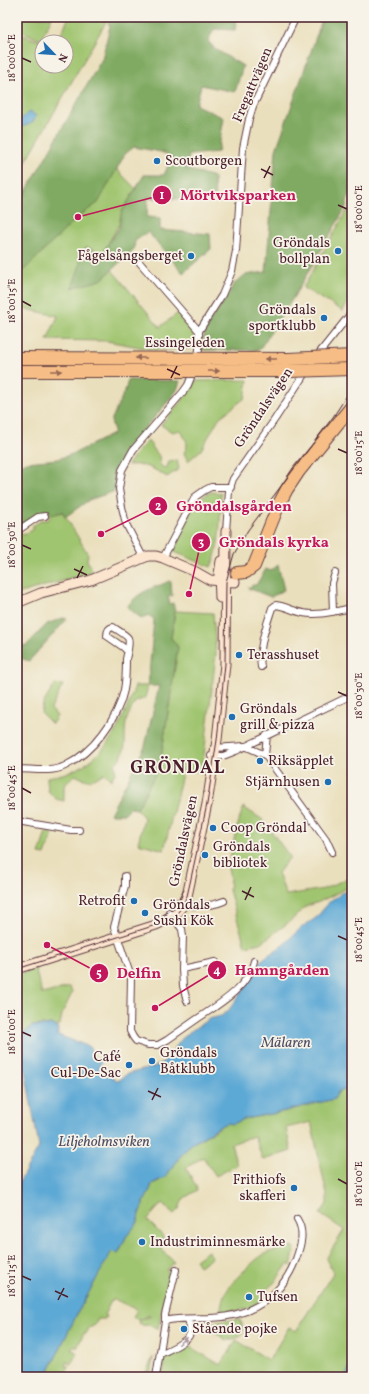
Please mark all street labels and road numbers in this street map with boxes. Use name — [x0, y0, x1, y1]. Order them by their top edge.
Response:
street label: Fregattvägen — [229, 44, 277, 126]
street label: Essingeleden — [145, 334, 225, 353]
street label: Gröndalsvägen — [230, 364, 298, 452]
street label: Gröndalsvägen — [165, 793, 203, 889]

